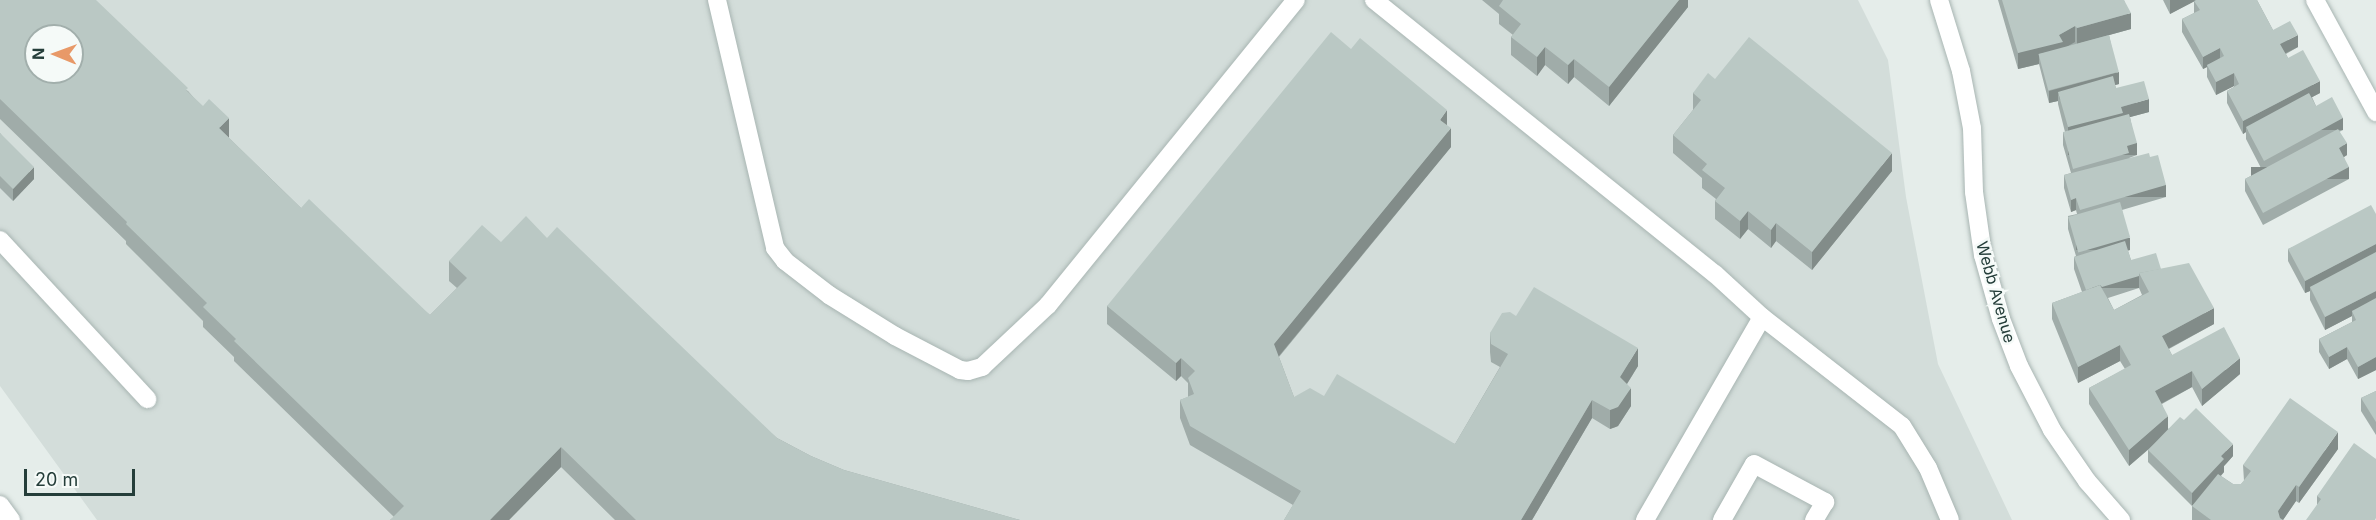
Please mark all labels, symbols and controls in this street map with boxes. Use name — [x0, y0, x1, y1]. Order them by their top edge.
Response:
north arrow — [24, 24, 84, 84]
text: N — [28, 47, 48, 60]
street label: Webb Avenue — [1972, 239, 2020, 345]
scale bar — [27, 457, 138, 495]
text: 20 m — [35, 469, 78, 490]

